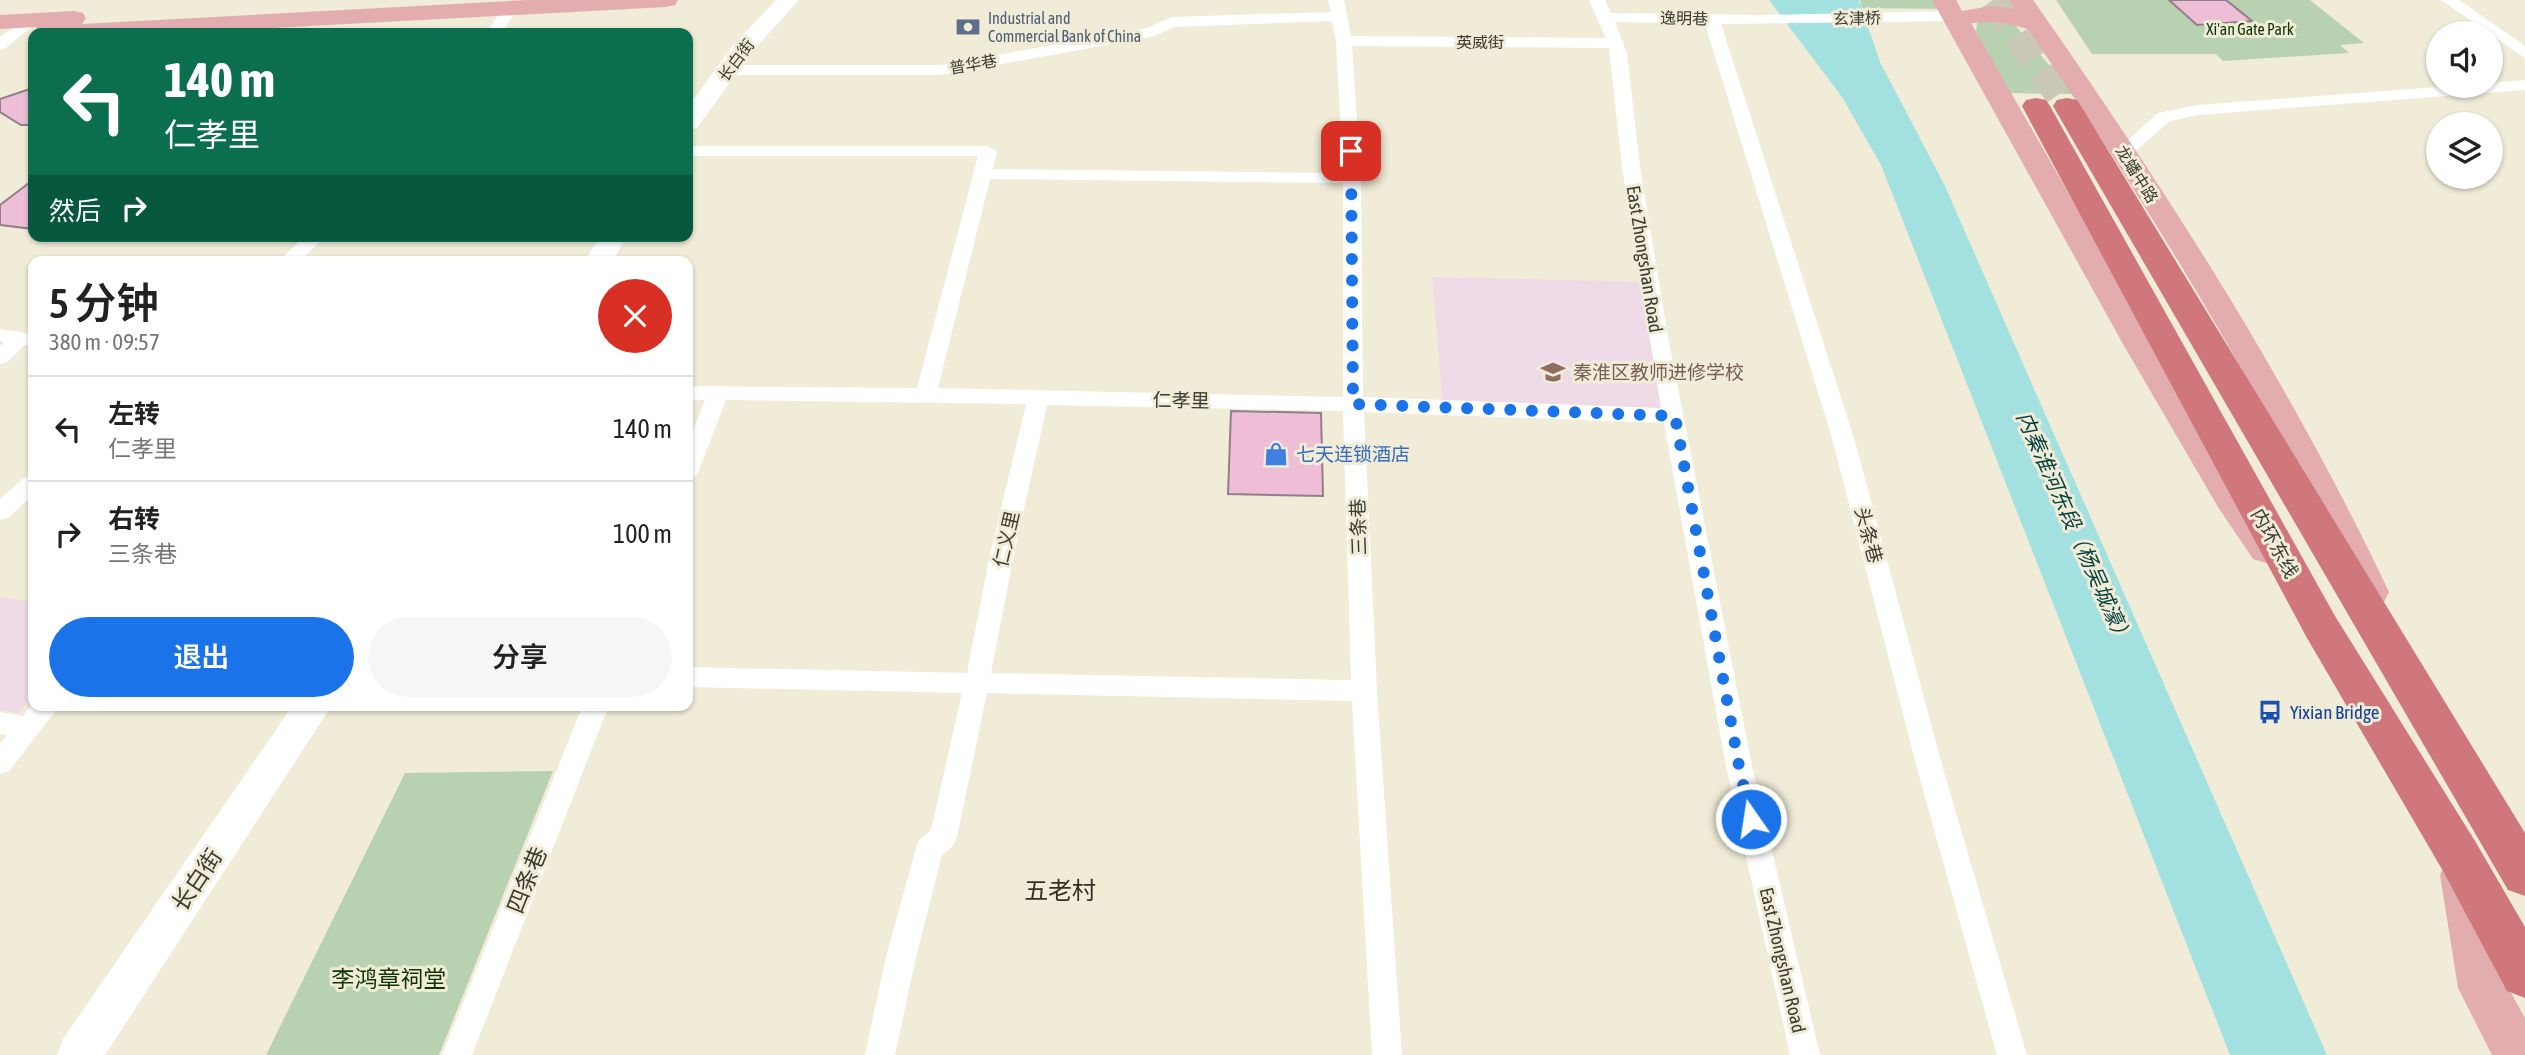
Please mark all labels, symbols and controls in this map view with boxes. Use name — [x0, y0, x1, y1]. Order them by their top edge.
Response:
place label: Industrial and Commercial Bank of China — [988, 9, 1141, 45]
street label: 逸明巷 — [1660, 9, 1708, 27]
street label: 玄津桥 — [1833, 9, 1881, 27]
bank icon: Industrial and Commercial Bank of China — [954, 13, 982, 41]
park label: Xi'an Gate Park — [2206, 20, 2294, 38]
map controls — [2426, 21, 2503, 189]
button: sound — [2426, 21, 2503, 98]
street label: 英威街 — [1456, 33, 1504, 51]
street label: 长白街 — [714, 35, 758, 85]
text: 140 m — [164, 51, 275, 107]
street label: 普华巷 — [948, 51, 998, 77]
icon: left — [49, 56, 140, 147]
button: layers — [2426, 112, 2503, 189]
text: 仁孝里 — [164, 116, 260, 153]
pin — [1321, 121, 1381, 181]
icon: arrive — [1332, 132, 1370, 170]
street label: 龙蟠中路 — [2112, 142, 2162, 206]
street label: East Zhongshan Road — [1623, 184, 1667, 334]
icon: right — [115, 189, 153, 227]
text: 然后 — [49, 196, 101, 226]
text: 5 分钟 — [49, 279, 159, 327]
button: close — [598, 279, 672, 353]
text: 380 m · 09:57 — [49, 329, 160, 355]
school or university icon: 秦淮区教师进修学校 — [1539, 358, 1567, 386]
place label: 秦淮区教师进修学校 — [1573, 361, 1744, 383]
street label: 仁孝里 — [1152, 389, 1210, 411]
text: 左转 — [108, 399, 160, 429]
water label: 内秦淮河东段（杨吴城濠） — [2013, 408, 2137, 648]
icon: left — [49, 410, 87, 448]
text: 140 m — [613, 414, 672, 444]
text: 仁孝里 — [108, 436, 177, 462]
shop icon: 七天连锁酒店 — [1262, 440, 1290, 468]
place label: 七天连锁酒店 — [1296, 443, 1410, 465]
street label: 三条巷 — [1346, 498, 1370, 556]
text: 右转 — [108, 504, 160, 534]
street label: 内环东线 — [2247, 504, 2303, 582]
street label: 头条巷 — [1851, 505, 1887, 565]
street label: 仁义里 — [989, 509, 1023, 569]
icon: right — [49, 515, 87, 553]
text: 100 m — [613, 519, 672, 549]
text: 三条巷 — [108, 541, 177, 567]
button: 退出 — [49, 617, 354, 697]
button: 分享 — [368, 617, 672, 697]
bus stop icon: Yixian Bridge — [2256, 698, 2284, 726]
place label: Yixian Bridge — [2290, 701, 2379, 723]
position arrow — [1714, 782, 1788, 856]
street label: 四条巷 — [502, 843, 552, 917]
street label: 长白街 — [167, 844, 227, 916]
district label: 五老村 — [1024, 877, 1096, 904]
street label: East Zhongshan Road — [1756, 885, 1810, 1035]
park label: 李鸿章祠堂 — [332, 966, 447, 992]

